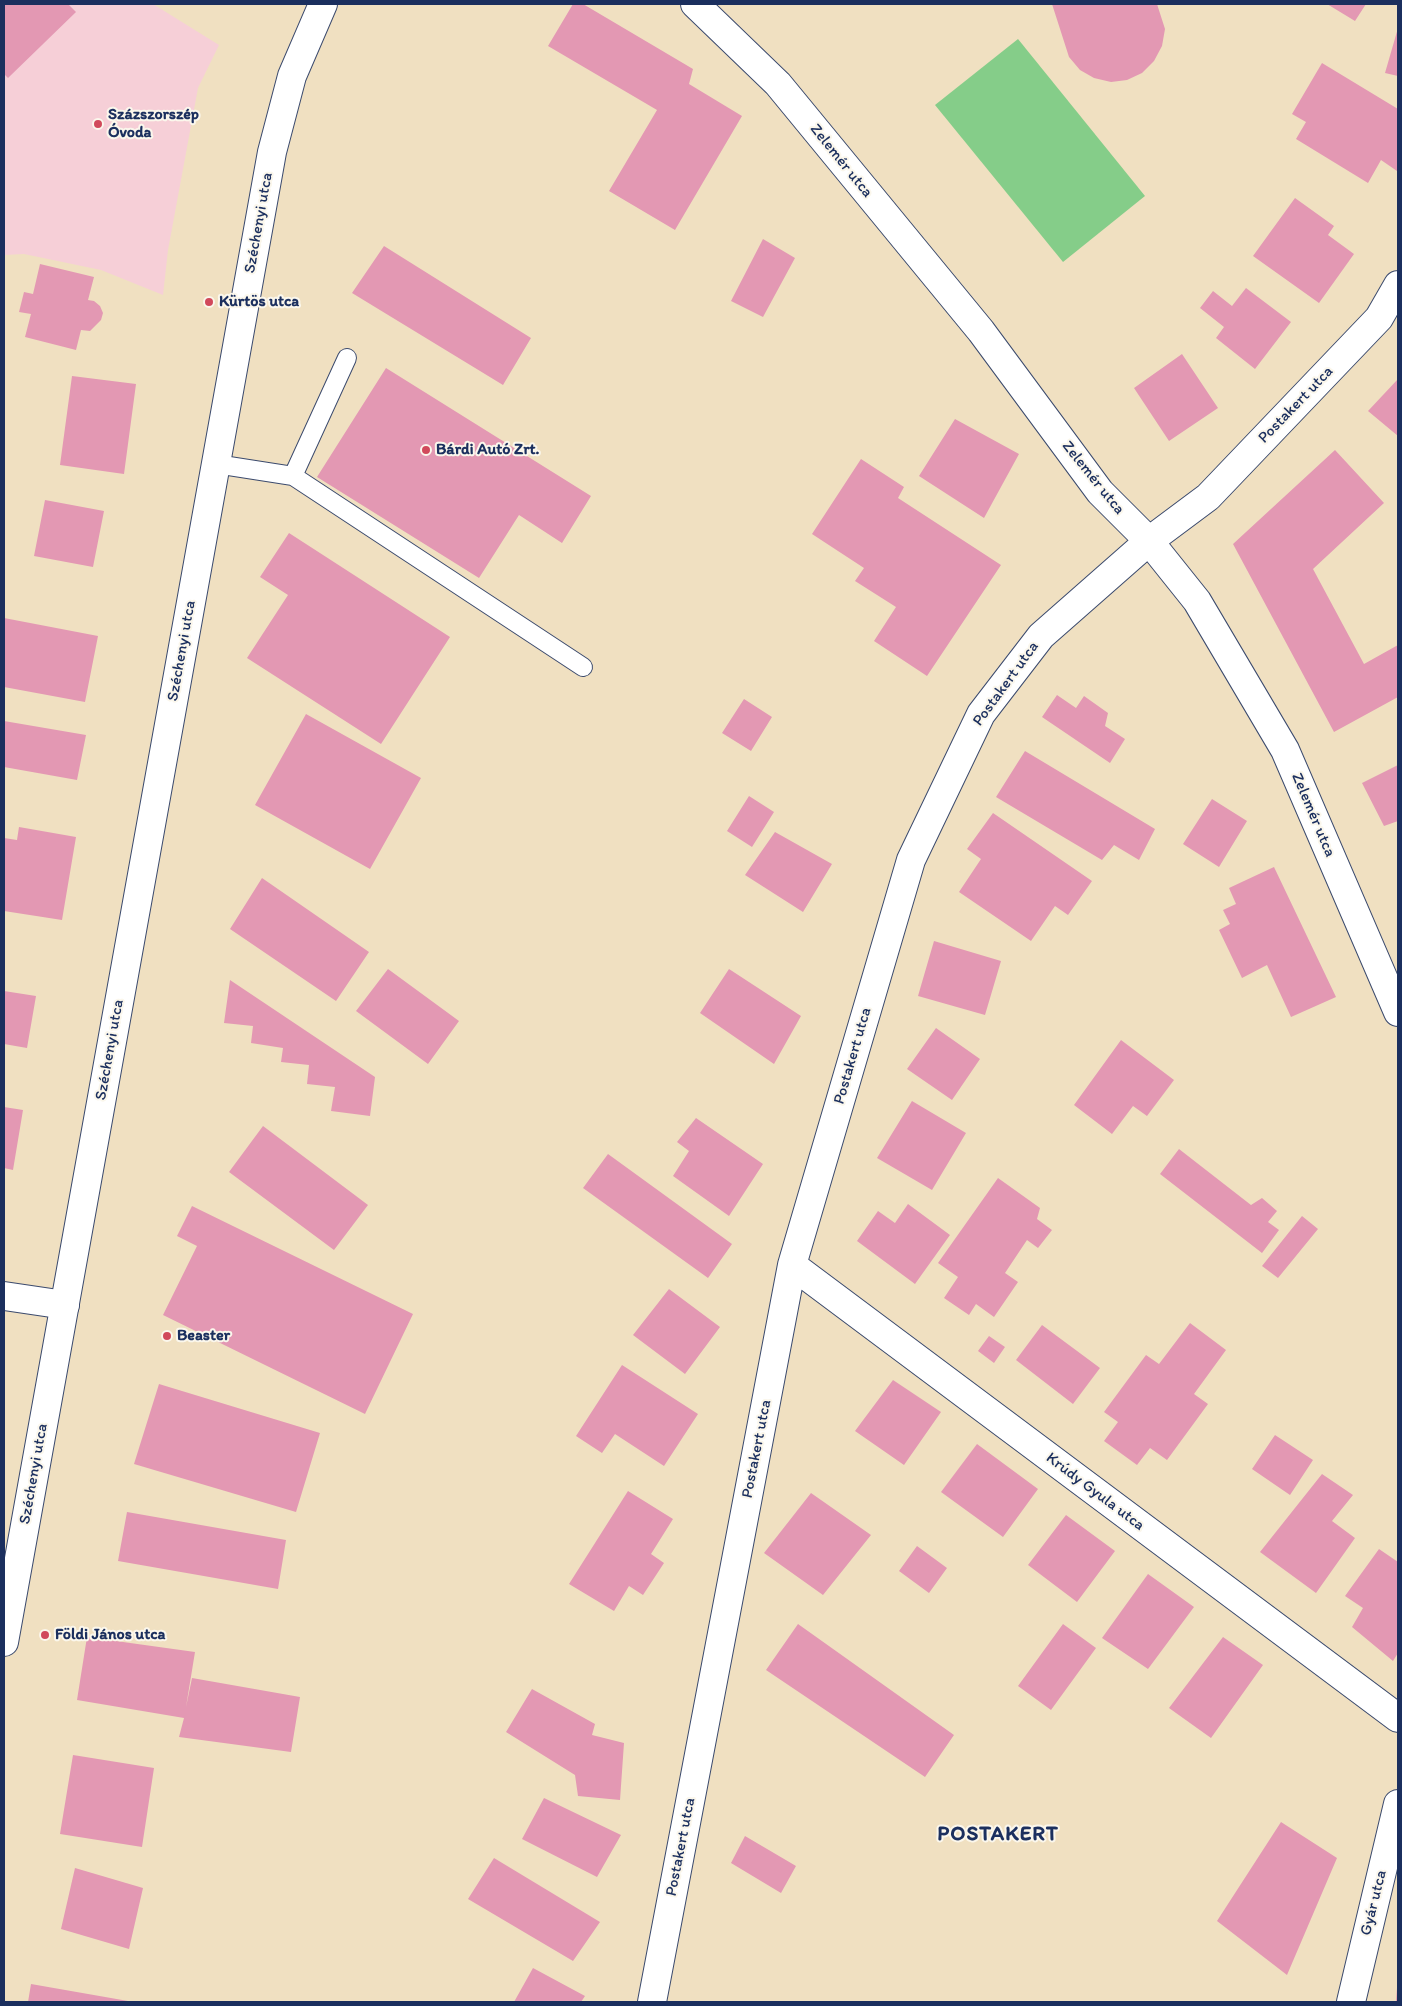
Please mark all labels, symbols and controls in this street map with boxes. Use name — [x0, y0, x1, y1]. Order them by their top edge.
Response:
place label: Százszorszép Óvoda — [108, 105, 199, 143]
marker: Százszorszép Óvoda — [92, 118, 104, 130]
street label: Zelemér utca — [805, 120, 877, 202]
street label: Széchenyi utca — [241, 171, 277, 275]
place label: Kürtös utca — [219, 292, 299, 312]
marker: Kürtös utca — [203, 296, 215, 308]
street label: Postakert utca — [1254, 362, 1338, 448]
street label: Zelemér utca — [1057, 437, 1129, 519]
place label: Bárdi Autó Zrt. — [436, 440, 539, 460]
marker: Bárdi Autó Zrt. — [420, 444, 432, 456]
street label: Széchenyi utca — [164, 599, 200, 703]
street label: Postakert utca — [969, 638, 1043, 730]
street label: Zelemér utca — [1287, 770, 1339, 860]
street label: Széchenyi utca — [92, 998, 128, 1102]
street label: Postakert utca — [830, 1005, 876, 1107]
place label: Beaster — [177, 1326, 230, 1346]
marker: Beaster — [161, 1330, 173, 1342]
street label: Postakert utca — [738, 1398, 776, 1500]
street label: Széchenyi utca — [16, 1422, 52, 1526]
street label: Krúdy Gyula utca — [1042, 1449, 1148, 1535]
place label: Földi János utca — [55, 1625, 165, 1645]
marker: Földi János utca — [39, 1629, 51, 1641]
street label: Postakert utca — [662, 1796, 700, 1898]
district label: POSTAKERT — [935, 1822, 1061, 1848]
street label: Gyár utca — [1357, 1868, 1391, 1938]

